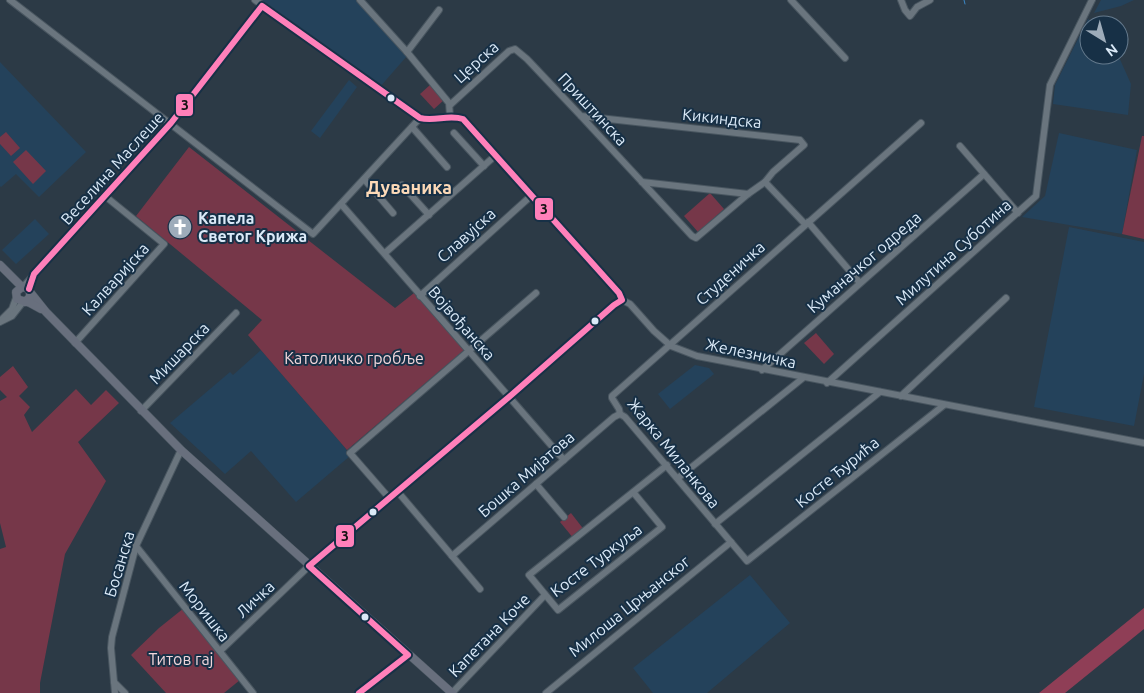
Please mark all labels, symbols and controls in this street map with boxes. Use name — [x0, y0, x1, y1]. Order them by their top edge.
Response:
north arrow — [1079, 15, 1129, 65]
street label: Церска — [450, 37, 502, 87]
text: N — [1103, 41, 1121, 60]
street label: Приштинска — [555, 69, 631, 149]
line badge: 3 — [175, 93, 194, 117]
unlabelled marker — [386, 93, 396, 103]
text: 3 — [181, 97, 189, 113]
street label: Кикиндска — [682, 105, 762, 131]
street label: Веселина Маслеше — [57, 108, 167, 228]
district label: Дуваника — [366, 177, 452, 197]
street label: Милутина Суботина — [892, 195, 1014, 309]
line badge: 3 — [534, 197, 554, 221]
text: 3 — [540, 201, 548, 217]
street label: Славујска — [433, 204, 499, 266]
street label: Куманачког одреда — [804, 208, 924, 316]
place label: Капела Светог Крижа — [198, 209, 307, 245]
church icon: Капела Светог Крижа — [167, 214, 193, 240]
street label: Студеничка — [692, 237, 768, 309]
street label: Калваријска — [78, 239, 152, 319]
street label: Војвођанска — [425, 282, 499, 364]
unlabelled marker — [590, 316, 600, 326]
street label: Мишарска — [145, 319, 213, 387]
street label: Железничка — [704, 335, 798, 371]
park label: Католичко гробље — [284, 349, 424, 367]
street label: Жарка Миланкова — [624, 394, 724, 512]
street label: Бошка Мијатова — [474, 427, 578, 521]
street label: Косте Ђурића — [792, 433, 882, 511]
unlabelled marker — [368, 507, 378, 517]
street label: Косте Туркуља — [547, 520, 645, 600]
line badge: 3 — [335, 524, 355, 548]
text: 3 — [341, 528, 349, 544]
street label: Босанска — [100, 529, 138, 599]
street label: Милоша Црњанског — [565, 551, 693, 660]
street label: Моришка — [176, 577, 234, 645]
street label: Личка — [232, 577, 278, 621]
street label: Капетана Коче — [445, 590, 533, 680]
unlabelled marker — [360, 612, 370, 622]
park label: Титов гај — [148, 650, 214, 668]

